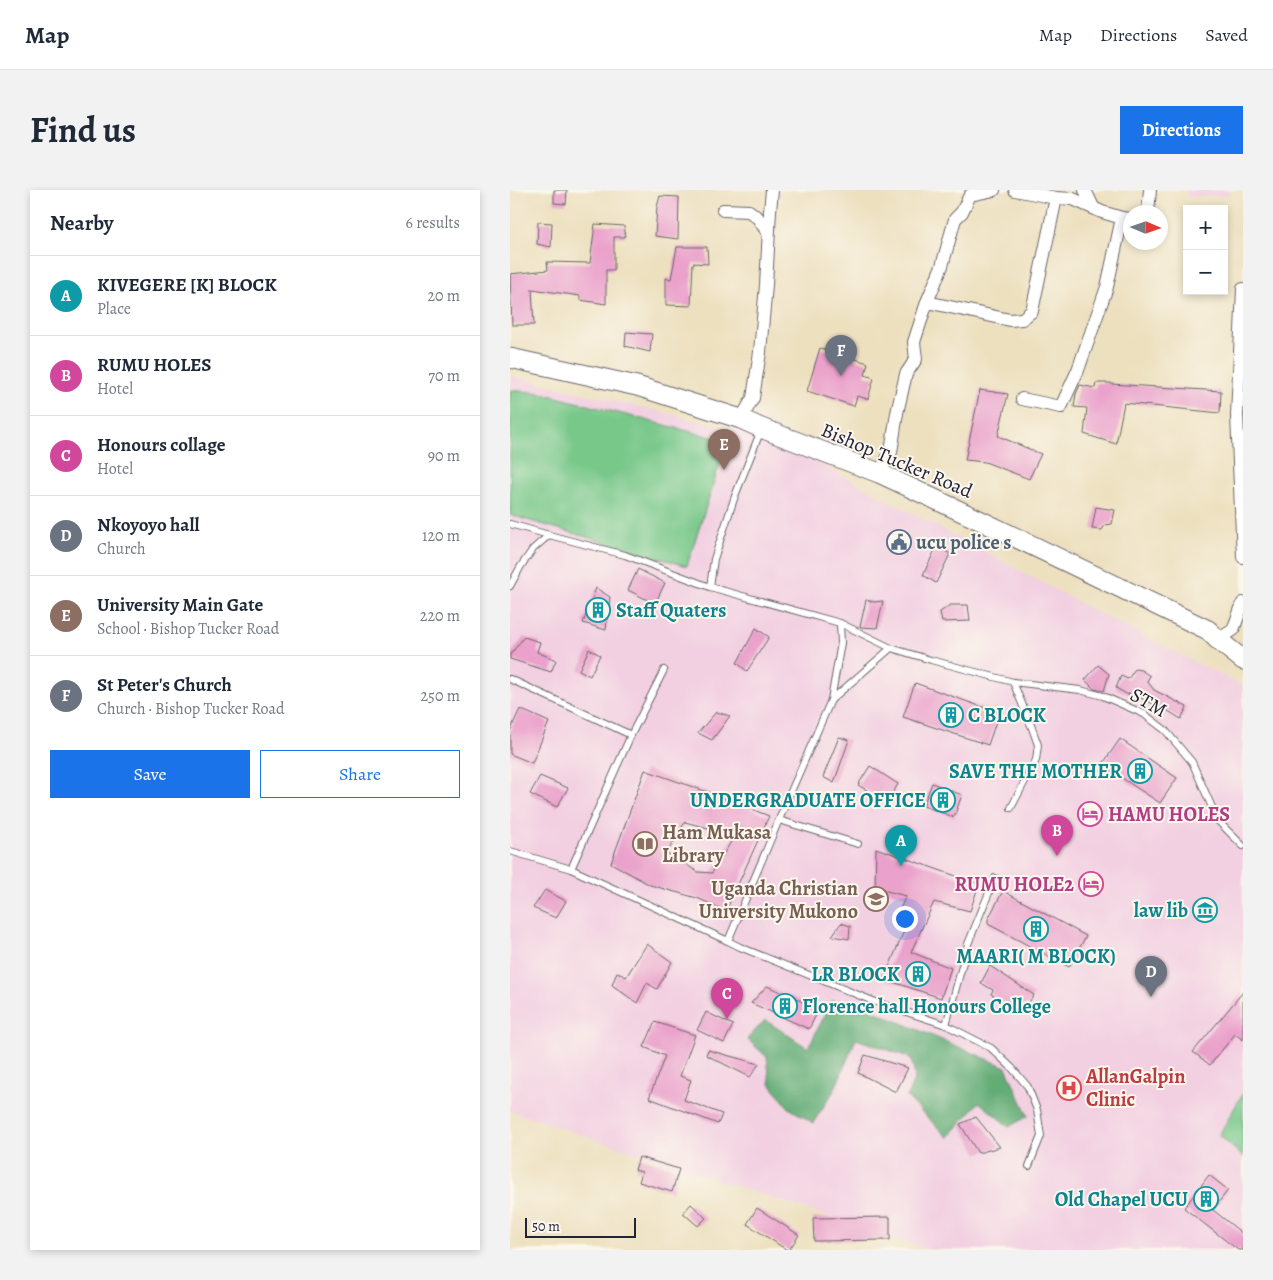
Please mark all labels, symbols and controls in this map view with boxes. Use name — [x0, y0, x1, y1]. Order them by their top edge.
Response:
text: Map — [25, 19, 69, 51]
text: Map — [1039, 23, 1072, 47]
text: Directions — [1100, 23, 1177, 47]
text: Saved — [1205, 23, 1248, 47]
text: Find us — [30, 106, 136, 154]
button: Directions — [1120, 106, 1243, 154]
north arrow — [1123, 205, 1168, 250]
map controls — [1183, 205, 1228, 295]
button: + — [1183, 205, 1228, 250]
text: Nearby — [50, 209, 113, 237]
text: 6 results — [406, 212, 460, 234]
button: − — [1183, 250, 1228, 295]
text: KIVEGERE [K] BLOCK — [97, 272, 277, 298]
text: A — [61, 285, 71, 307]
text: 20 m — [427, 285, 460, 307]
text: Place — [97, 298, 131, 320]
pin: F — [825, 335, 857, 376]
text: RUMU HOLES — [97, 352, 212, 378]
text: B — [61, 365, 71, 387]
text: 70 m — [428, 365, 460, 387]
text: Hotel — [97, 378, 133, 400]
street label: Bishop Tucker Road — [817, 416, 977, 505]
pin: E — [708, 429, 740, 470]
text: Honours collage — [97, 432, 226, 458]
text: C — [61, 445, 71, 467]
text: 90 m — [428, 445, 460, 467]
text: Hotel — [97, 458, 133, 480]
text: Nkoyoyo hall — [97, 512, 200, 538]
text: D — [60, 525, 72, 547]
text: 120 m — [422, 525, 460, 547]
public building icon: ucu police s — [886, 529, 912, 555]
place label: ucu police s — [916, 529, 1011, 556]
text: Church — [97, 538, 146, 560]
text: University Main Gate — [97, 592, 263, 618]
building icon: Staff Quaters — [585, 597, 611, 623]
place label: Staff Quaters — [616, 597, 726, 624]
text: E — [61, 605, 71, 627]
text: 220 m — [420, 605, 460, 627]
text: School · Bishop Tucker Road — [97, 618, 279, 640]
text: St Peter's Church — [97, 672, 232, 698]
street label: STM — [1125, 681, 1172, 724]
text: F — [62, 685, 70, 707]
text: 250 m — [421, 685, 460, 707]
text: Church · Bishop Tucker Road — [97, 698, 285, 720]
building icon: C BLOCK — [938, 702, 964, 728]
place label: C BLOCK — [968, 702, 1047, 729]
button: Save — [50, 750, 250, 798]
button: Share — [260, 750, 460, 798]
place label: SAVE THE MOTHER — [949, 758, 1122, 785]
building icon: SAVE THE MOTHER — [1127, 758, 1153, 784]
place label: UNDERGRADUATE OFFICE — [690, 787, 926, 814]
building icon: UNDERGRADUATE OFFICE — [930, 787, 956, 813]
hotel icon: HAMU HOLES — [1077, 801, 1103, 827]
place label: HAMU HOLES — [1108, 801, 1230, 828]
pin: B — [1041, 815, 1073, 856]
place label: Ham Mukasa Library — [662, 819, 772, 869]
pin: A — [885, 825, 917, 866]
library icon: Ham Mukasa Library — [632, 831, 658, 857]
place label: RUMU HOLE2 — [955, 871, 1074, 898]
hotel icon: RUMU HOLE2 — [1078, 871, 1104, 897]
place label: Uganda Christian University Mukono — [699, 875, 858, 925]
school or university icon: Uganda Christian University Mukono — [863, 886, 889, 912]
place label: law lib — [1134, 897, 1188, 924]
museum icon: law lib — [1192, 897, 1218, 923]
your location — [892, 906, 918, 932]
building icon: MAARI( M BLOCK) — [1023, 916, 1049, 942]
place label: MAARI( M BLOCK) — [956, 943, 1116, 970]
pin: D — [1135, 956, 1167, 997]
place label: LR BLOCK — [811, 961, 901, 988]
building icon: LR BLOCK — [905, 961, 931, 987]
pin: C — [711, 978, 743, 1019]
building icon: Florence hall Honours College — [772, 993, 798, 1019]
place label: Florence hall Honours College — [802, 993, 1051, 1020]
place label: AllanGalpin Clinic — [1085, 1063, 1185, 1113]
hospital icon: AllanGalpin Clinic — [1056, 1075, 1082, 1101]
place label: Old Chapel UCU — [1055, 1186, 1188, 1213]
building icon: Old Chapel UCU — [1193, 1186, 1219, 1212]
scale bar — [525, 1215, 636, 1238]
text: 50 m — [532, 1217, 560, 1236]

